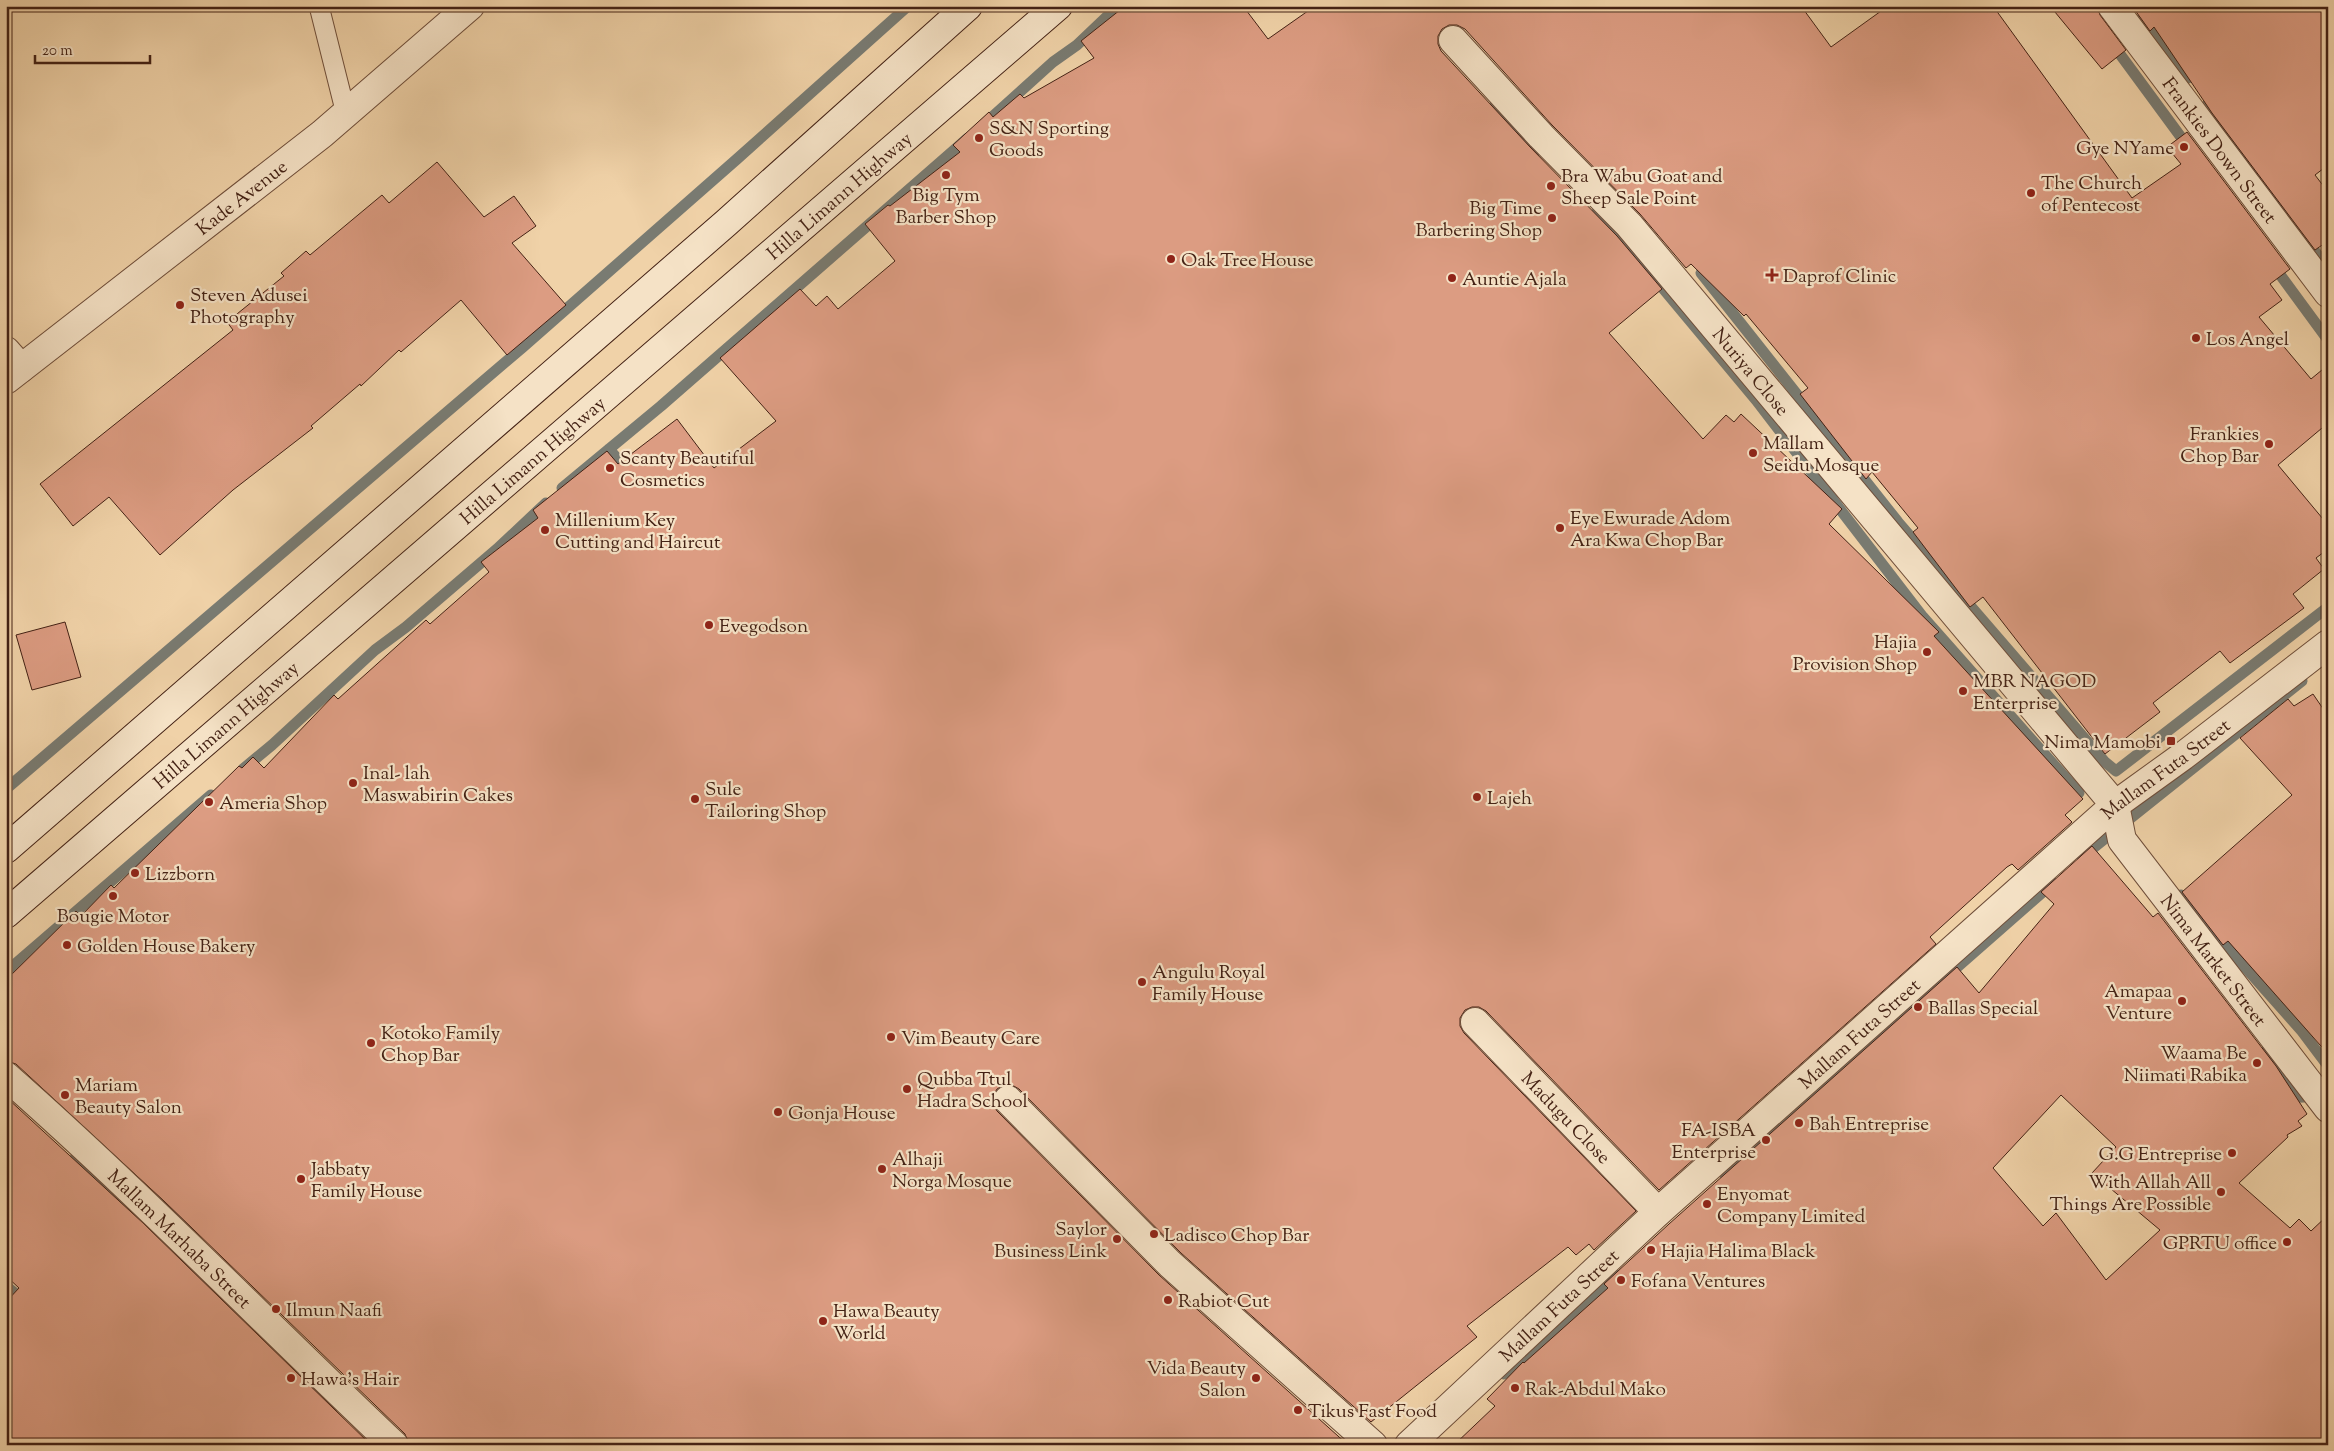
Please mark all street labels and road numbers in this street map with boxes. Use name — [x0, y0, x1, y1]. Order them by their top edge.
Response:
street label: Frankies Down Street — [2154, 73, 2283, 231]
street label: Hilla Limann Highway — [762, 126, 919, 268]
street label: Kade Avenue — [191, 155, 294, 243]
street label: Nuriya Close — [1704, 323, 1795, 423]
street label: Hilla Limann Highway — [455, 391, 613, 532]
street label: Hilla Limann Highway — [148, 656, 306, 797]
street label: Mallam Futa Street — [2096, 713, 2237, 827]
street label: Nima Market Street — [2153, 890, 2272, 1034]
street label: Mallam Futa Street — [1794, 973, 1928, 1097]
street label: Madugu Close — [1514, 1067, 1616, 1171]
street label: Mallam Marhaba Street — [100, 1164, 257, 1316]
street label: Mallam Futa Street — [1495, 1244, 1627, 1370]

